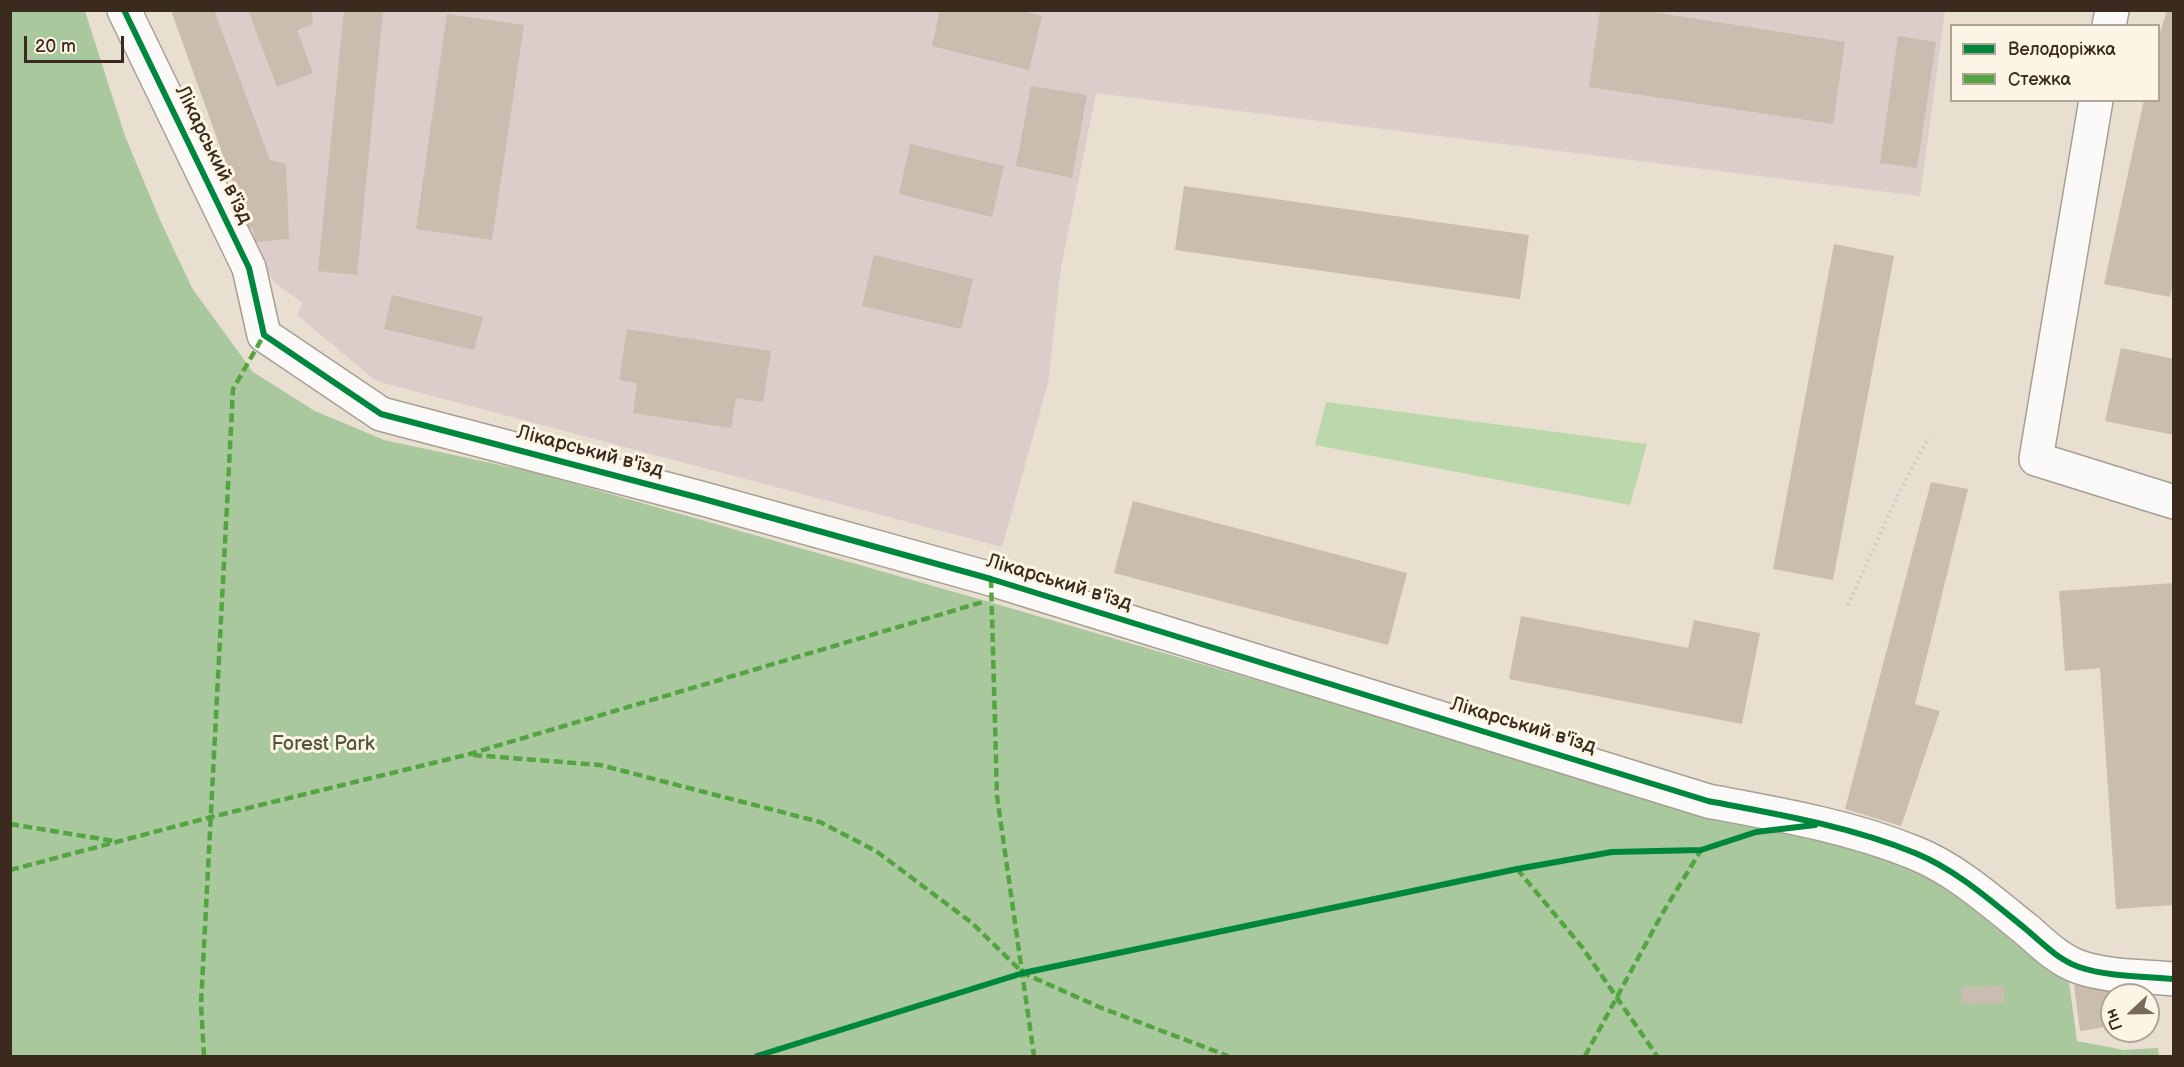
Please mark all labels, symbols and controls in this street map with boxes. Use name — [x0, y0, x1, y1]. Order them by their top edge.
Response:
scale bar — [27, 24, 128, 62]
legend — [1950, 24, 2160, 102]
text: 20 m — [35, 36, 76, 57]
text: Велодоріжка — [2008, 39, 2116, 60]
text: Стежка — [2008, 69, 2071, 90]
street label: Лікарський в'їзд — [169, 82, 257, 228]
street label: Лікарський в'їзд — [514, 421, 666, 483]
street label: Лікарський в'їзд — [983, 549, 1135, 617]
street label: Лікарський в'їзд — [1447, 692, 1599, 760]
park label: Forest Park — [272, 733, 374, 757]
north arrow — [2100, 983, 2160, 1043]
text: Пн — [2102, 1006, 2128, 1033]

